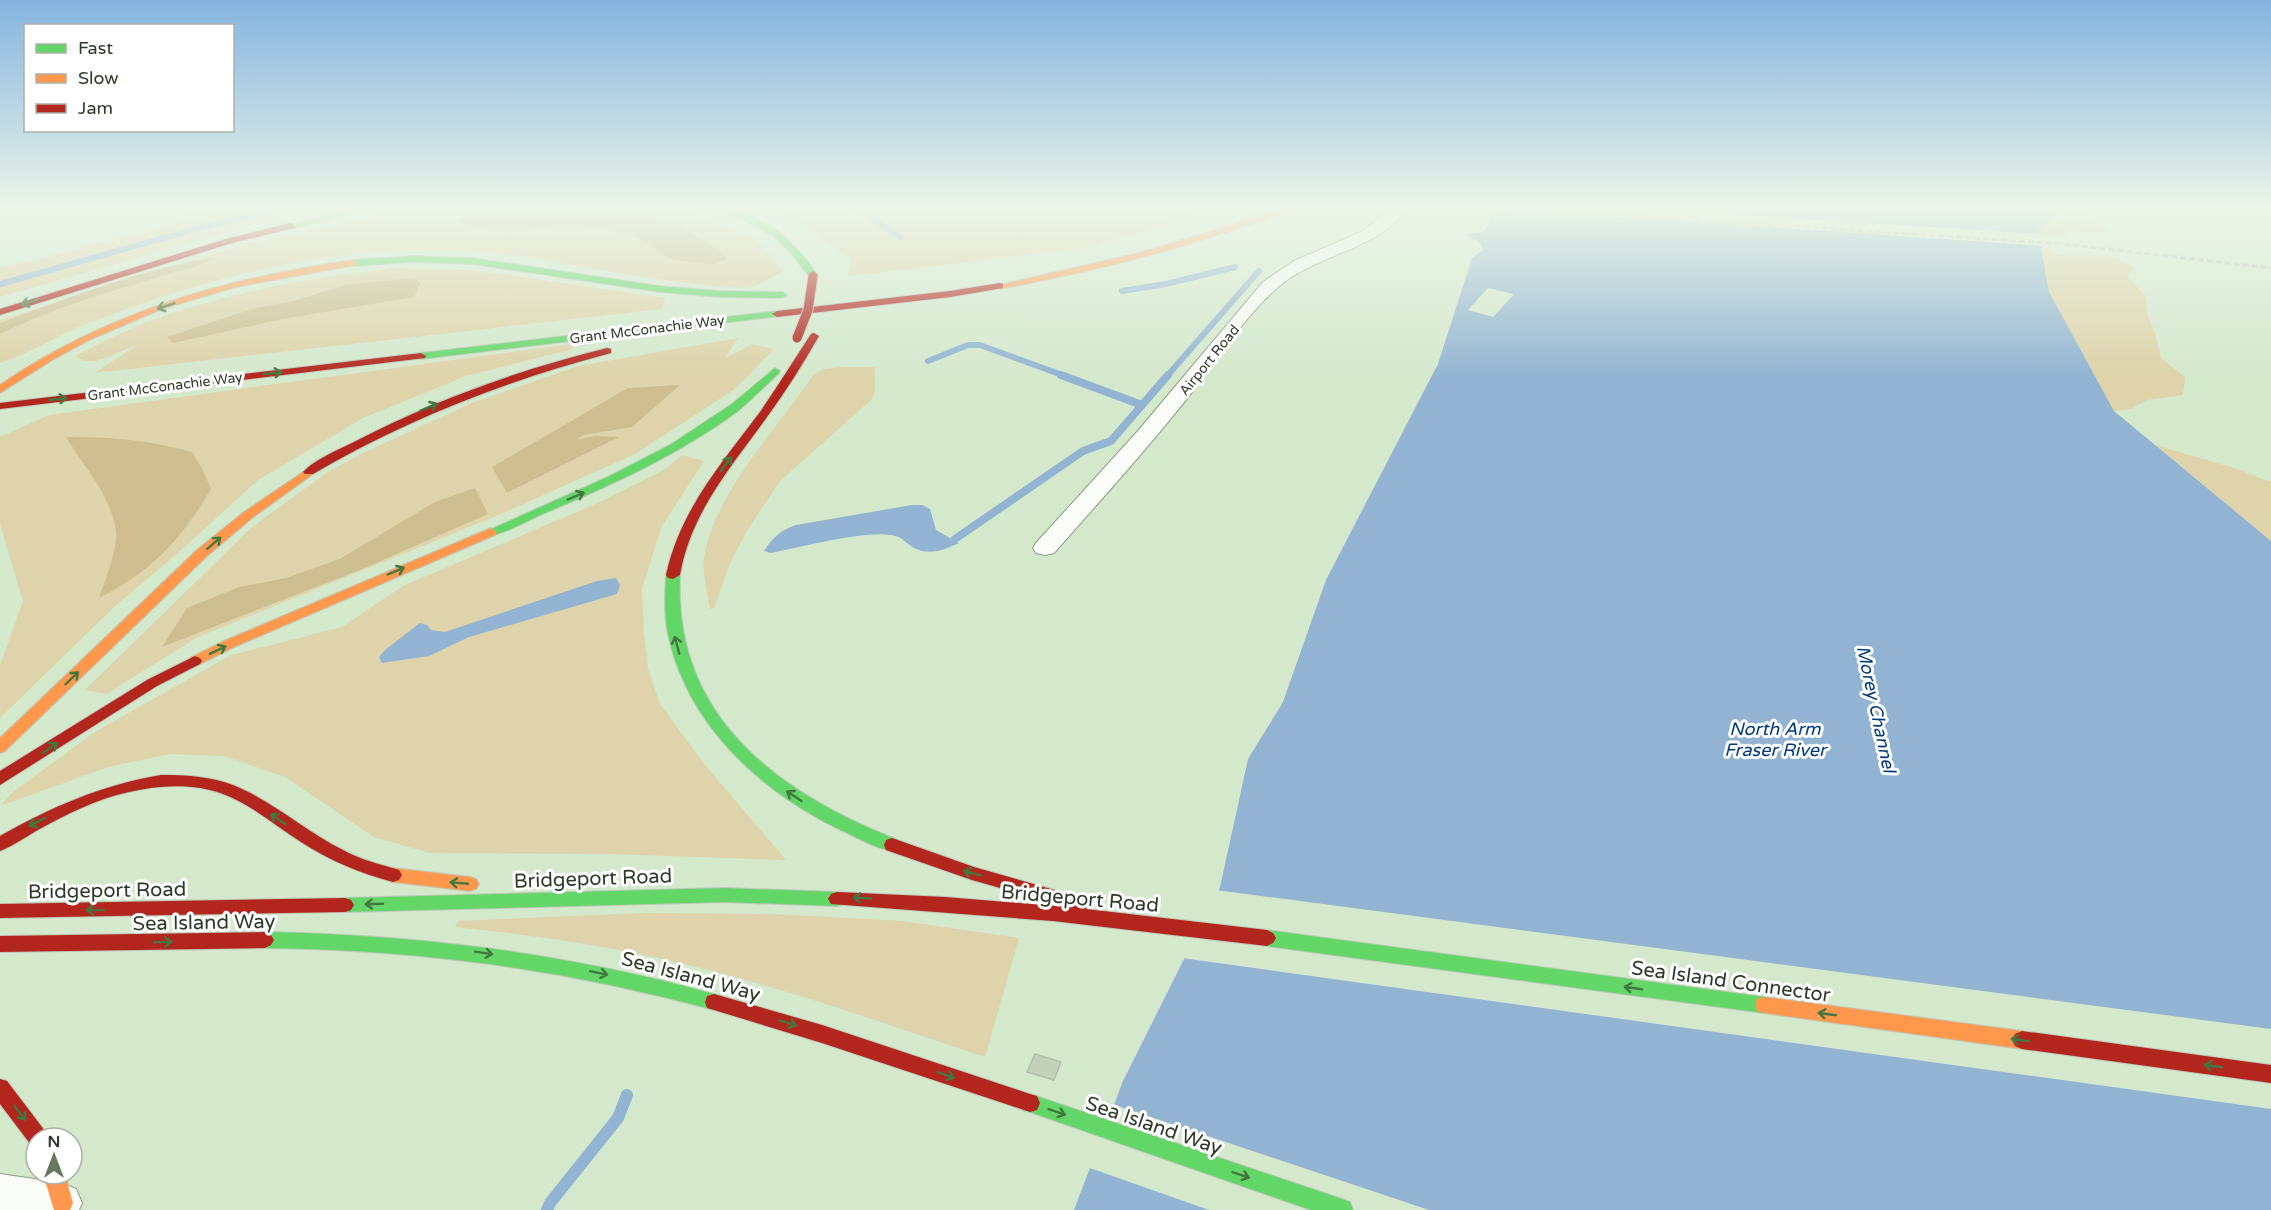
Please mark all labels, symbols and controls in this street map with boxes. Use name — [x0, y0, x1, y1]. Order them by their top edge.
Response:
legend — [24, 24, 234, 132]
text: Fast — [78, 37, 113, 59]
text: Slow — [78, 67, 119, 89]
text: Jam — [78, 97, 113, 119]
one-way arrow — [21, 297, 40, 308]
one-way arrow — [157, 301, 176, 312]
street label: Grant McConachie Way — [569, 311, 726, 347]
street label: Airport Road — [1176, 322, 1243, 399]
street label: Grant McConachie Way — [87, 368, 244, 404]
one-way arrow — [262, 368, 282, 379]
one-way arrow — [48, 394, 67, 405]
one-way arrow — [420, 401, 438, 412]
one-way arrow — [719, 457, 732, 473]
one-way arrow — [566, 490, 584, 501]
one-way arrow — [206, 536, 221, 550]
one-way arrow — [387, 565, 405, 576]
one-way arrow — [670, 636, 682, 655]
one-way arrow — [208, 643, 226, 655]
water label: Morey Channel — [1852, 643, 1901, 777]
one-way arrow — [65, 670, 80, 685]
water label: North Arm Fraser River — [1724, 718, 1828, 761]
one-way arrow — [41, 742, 57, 755]
one-way arrow — [786, 790, 802, 802]
one-way arrow — [271, 813, 287, 825]
one-way arrow — [29, 817, 47, 828]
street label: Bridgeport Road — [513, 864, 673, 894]
one-way arrow — [962, 867, 981, 878]
one-way arrow — [449, 877, 469, 888]
street label: Bridgeport Road — [28, 878, 186, 904]
street label: Bridgeport Road — [1000, 880, 1160, 918]
one-way arrow — [852, 892, 872, 903]
one-way arrow — [365, 899, 385, 910]
one-way arrow — [86, 904, 106, 916]
street label: Sea Island Way — [133, 910, 276, 936]
one-way arrow — [153, 936, 173, 948]
one-way arrow — [474, 947, 493, 958]
street label: Sea Island Way — [619, 947, 763, 1007]
street label: Sea Island Connector — [1630, 956, 1832, 1008]
one-way arrow — [590, 967, 609, 979]
one-way arrow — [1624, 982, 1644, 993]
one-way arrow — [1817, 1009, 1837, 1020]
one-way arrow — [778, 1018, 797, 1029]
one-way arrow — [2010, 1035, 2030, 1046]
one-way arrow — [2204, 1061, 2223, 1072]
one-way arrow — [936, 1070, 955, 1081]
street label: Sea Island Way — [1082, 1091, 1225, 1161]
one-way arrow — [13, 1104, 26, 1120]
one-way arrow — [1047, 1107, 1066, 1118]
north arrow — [24, 1126, 84, 1186]
text: N — [48, 1132, 60, 1152]
one-way arrow — [1231, 1171, 1250, 1182]

